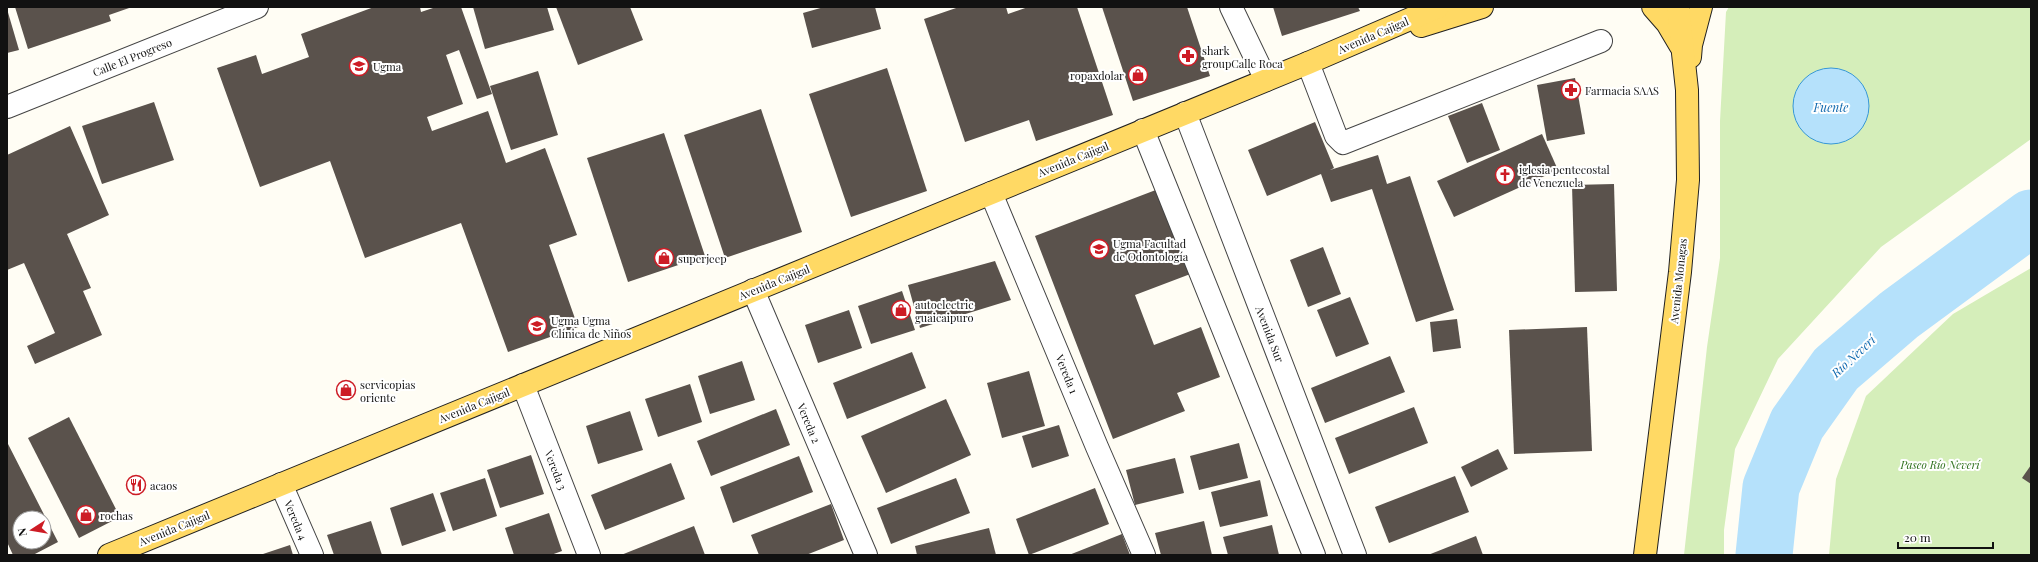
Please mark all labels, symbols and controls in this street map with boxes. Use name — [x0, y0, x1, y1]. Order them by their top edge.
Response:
street label: Avenida Cajigal — [1334, 13, 1411, 57]
street label: Calle El Progreso — [90, 34, 174, 80]
place label: shark groupCalle Roca — [1202, 43, 1283, 71]
pharmacy icon: shark groupCalle Roca — [1177, 45, 1199, 67]
school or university icon: Ugma — [348, 55, 370, 77]
place label: Ugma — [373, 59, 402, 74]
shop icon: ropaxdolar — [1127, 64, 1149, 86]
place label: ropaxdolar — [1070, 68, 1124, 83]
pharmacy icon: Farmacia SAAS — [1560, 79, 1582, 101]
place label: Farmacia SAAS — [1585, 83, 1659, 98]
water label: Fuente — [1813, 99, 1848, 115]
street label: Avenida Cajigal — [1034, 138, 1111, 180]
place label: iglesia pentecostal de Venezuela — [1519, 162, 1610, 190]
church icon: iglesia pentecostal de Venezuela — [1494, 164, 1516, 186]
place label: Ugma Facultad de Odontología — [1113, 236, 1189, 264]
school or university icon: Ugma Facultad de Odontología — [1088, 238, 1110, 260]
street label: Avenida Monagas — [1666, 238, 1690, 325]
shop icon: superjeep — [653, 247, 675, 269]
place label: superjeep — [678, 251, 727, 266]
street label: Avenida Cajigal — [735, 261, 812, 303]
place label: autoelectric guaicaipuro — [915, 297, 974, 325]
shop icon: autoelectric guaicaipuro — [890, 299, 912, 321]
street label: Avenida Sur — [1252, 303, 1288, 364]
place label: Ugma Ugma Clínica de Niños — [551, 313, 631, 341]
school or university icon: Ugma Ugma Clínica de Niños — [526, 315, 548, 337]
water label: Río Neverí — [1827, 331, 1879, 381]
street label: Vereda 1 — [1052, 351, 1082, 396]
place label: servicopias oriente — [360, 377, 415, 405]
shop icon: servicopias oriente — [335, 379, 357, 401]
street label: Avenida Cajigal — [435, 384, 512, 426]
street label: Vereda 2 — [794, 400, 824, 445]
street label: Vereda 3 — [541, 447, 570, 492]
park label: Paseo Río Neverí — [1899, 457, 1981, 472]
restaurant icon: acaos — [125, 474, 147, 496]
place label: acaos — [150, 478, 177, 493]
street label: Vereda 4 — [281, 497, 311, 543]
shop icon: rochas — [75, 504, 97, 526]
street label: Avenida Cajigal — [135, 507, 212, 549]
place label: rochas — [100, 508, 133, 523]
north arrow — [12, 510, 52, 550]
scale bar — [1898, 524, 1993, 550]
text: N — [14, 527, 30, 538]
text: 20 m — [1904, 529, 1931, 545]

